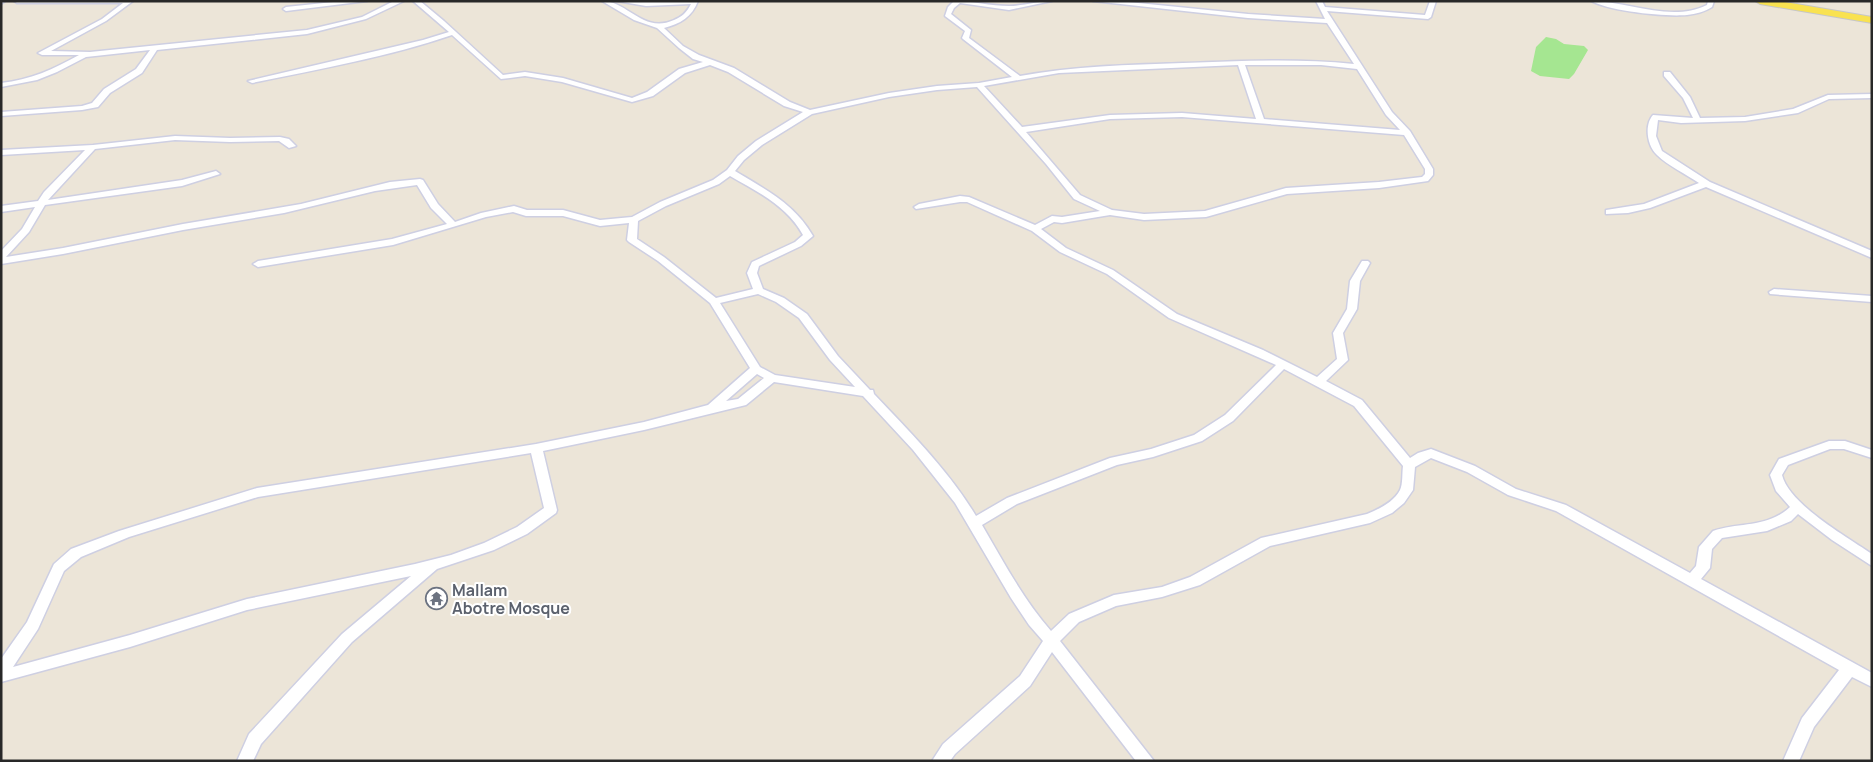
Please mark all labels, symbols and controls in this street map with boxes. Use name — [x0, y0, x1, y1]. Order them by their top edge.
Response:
place label: Mallam Abotre Mosque — [452, 579, 570, 619]
temple icon: Mallam Abotre Mosque — [424, 587, 448, 611]

